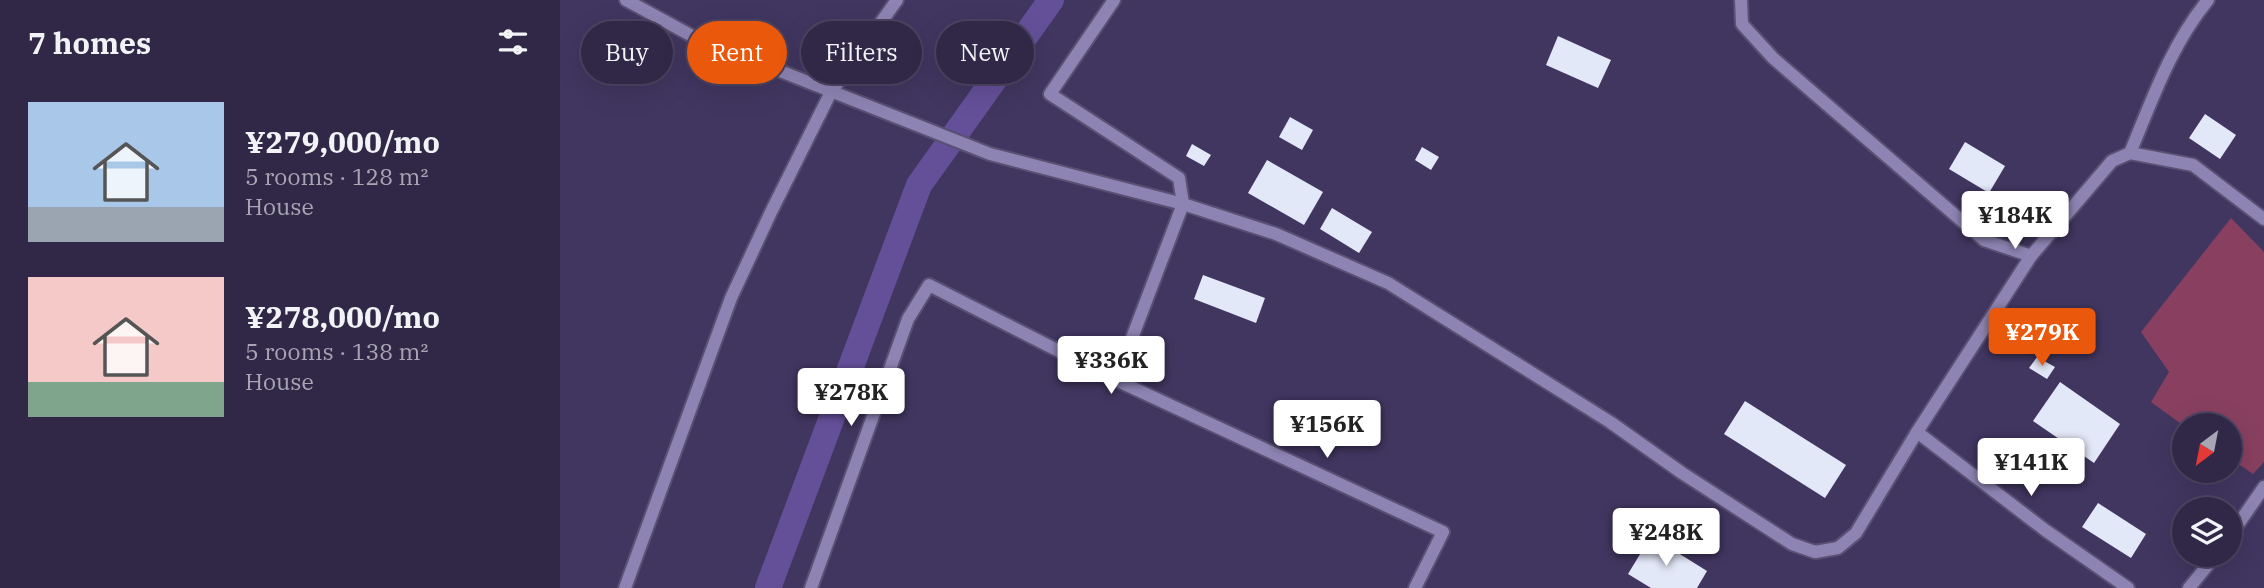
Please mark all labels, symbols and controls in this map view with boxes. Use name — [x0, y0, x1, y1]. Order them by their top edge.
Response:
chip: Buy — [581, 21, 673, 84]
chip: Rent — [687, 21, 787, 84]
chip: Filters — [801, 21, 922, 84]
chip: New — [936, 21, 1034, 84]
text: 7 homes — [28, 23, 151, 62]
icon: filters — [494, 23, 532, 61]
text: ¥279,000/mo — [245, 122, 440, 161]
icon: home — [84, 130, 168, 214]
text: 5 rooms · 128 m² — [245, 161, 428, 191]
text: House — [245, 191, 314, 221]
pin: ¥184K — [1966, 191, 2064, 251]
text: ¥184K — [1978, 199, 2052, 229]
text: ¥278,000/mo — [245, 297, 440, 336]
icon: home — [84, 305, 168, 389]
pin: ¥279K — [1993, 308, 2091, 368]
text: ¥279K — [2005, 316, 2079, 346]
text: 5 rooms · 138 m² — [245, 336, 428, 366]
pin: ¥336K — [1062, 336, 1160, 396]
text: ¥336K — [1074, 344, 1148, 374]
text: House — [245, 366, 314, 396]
pin: ¥278K — [802, 368, 900, 428]
text: ¥278K — [814, 376, 888, 406]
pin: ¥156K — [1278, 400, 1376, 460]
text: ¥156K — [1290, 408, 1364, 438]
north arrow — [2172, 413, 2242, 483]
map controls — [2172, 413, 2242, 567]
pin: ¥141K — [1982, 438, 2080, 498]
text: ¥141K — [1994, 446, 2068, 476]
button: layers — [2172, 497, 2242, 567]
pin: ¥248K — [1617, 508, 1715, 568]
text: ¥248K — [1629, 516, 1703, 546]

